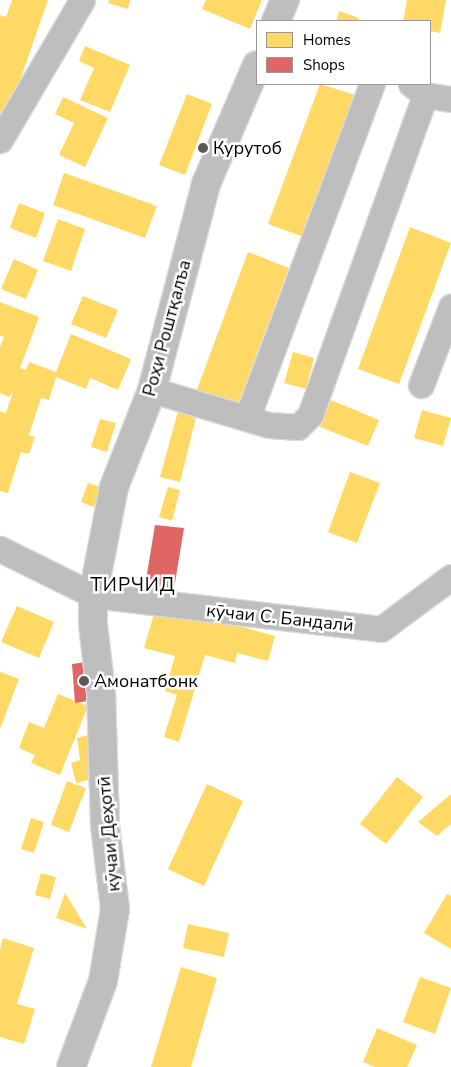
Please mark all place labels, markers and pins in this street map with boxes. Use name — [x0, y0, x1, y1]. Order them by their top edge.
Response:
place label: Курутоб — [213, 137, 282, 159]
marker: Курутоб — [197, 142, 209, 154]
place label: Амонатбонк — [94, 670, 198, 692]
marker: Амонатбонк — [78, 675, 90, 687]

